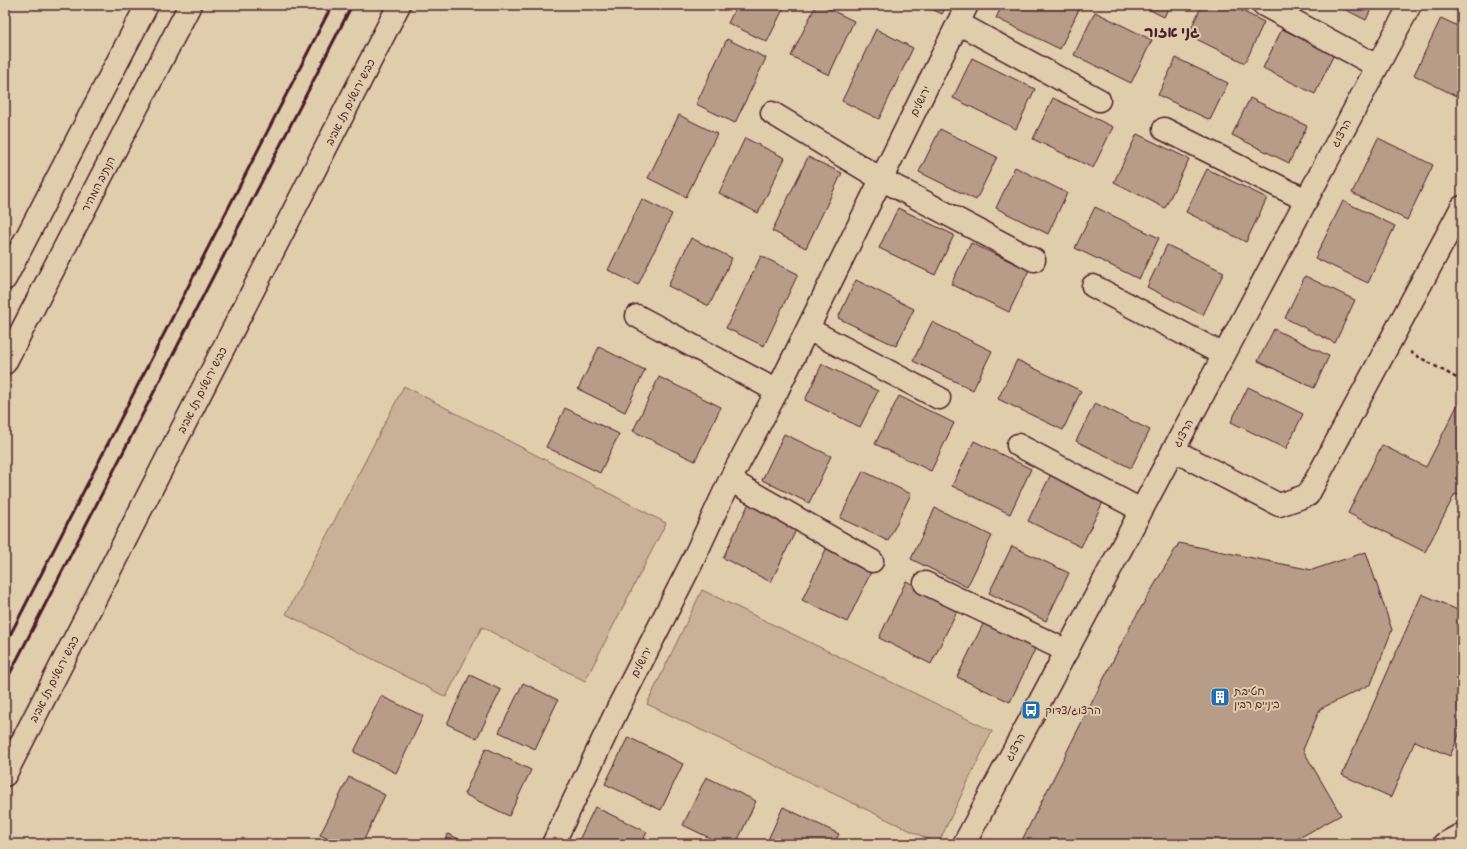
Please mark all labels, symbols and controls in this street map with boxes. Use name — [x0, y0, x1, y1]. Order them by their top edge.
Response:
district label: גני אזור — [1144, 23, 1200, 42]
street label: כביש ירושלים תל אביב — [323, 57, 378, 148]
street label: ירושלים — [908, 84, 933, 119]
street label: הרצוג — [1329, 117, 1354, 149]
street label: הנתיב המהיר — [79, 154, 118, 214]
street label: כביש ירושלים תל אביב — [175, 345, 230, 436]
street label: הרצוג — [1171, 417, 1196, 449]
street label: כביש ירושלים תל אביב — [27, 634, 82, 725]
street label: ירושלים — [628, 645, 655, 680]
place label: חטיבת ביניים רבין — [1233, 685, 1280, 711]
building icon: חטיבת ביניים רבין — [1209, 686, 1231, 708]
bus stop icon: הרצוג/צדוק — [1020, 699, 1042, 721]
place label: הרצוג/צדוק — [1045, 704, 1101, 717]
street label: הרצוג — [1003, 731, 1028, 763]

